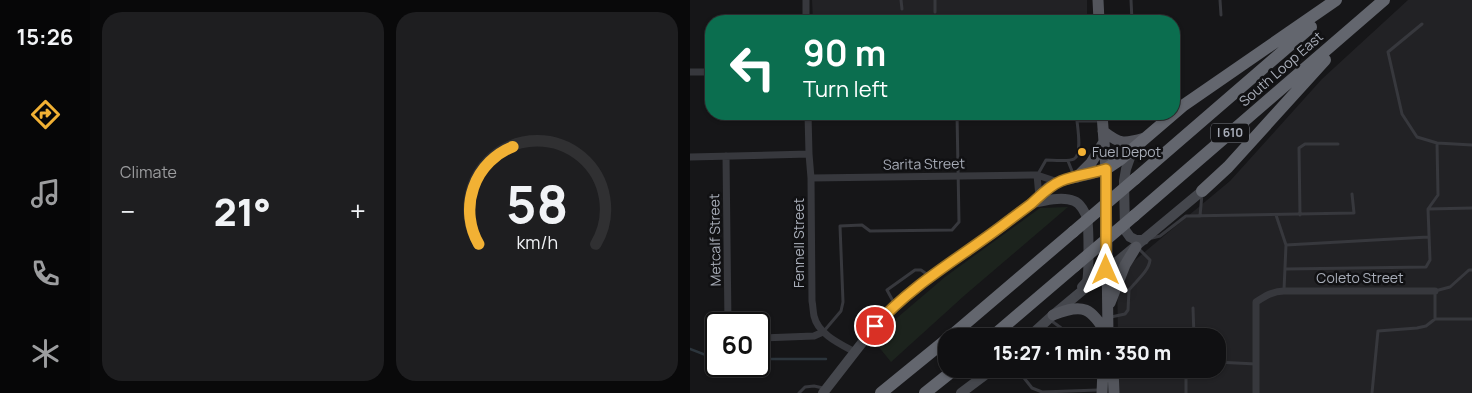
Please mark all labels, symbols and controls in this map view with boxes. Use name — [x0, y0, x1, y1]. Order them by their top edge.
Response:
text: 15:26 — [17, 22, 73, 52]
street label: South Loop East — [1235, 27, 1327, 110]
text: 90 m — [803, 29, 886, 77]
icon: left — [720, 35, 785, 100]
text: Turn left — [803, 74, 888, 104]
icon: directions — [28, 97, 63, 132]
road number: I 610 — [1211, 124, 1249, 142]
place label: Fuel Depot — [1092, 142, 1162, 161]
marker: Fuel Depot — [1076, 146, 1088, 158]
street label: Sarita Street — [883, 153, 966, 174]
text: Climate — [120, 161, 177, 183]
text: 58 — [506, 168, 568, 239]
icon: music — [28, 176, 63, 211]
text: 21° — [214, 185, 271, 237]
text: − — [120, 192, 135, 230]
text: + — [350, 192, 366, 230]
street label: Metcalf Street — [704, 193, 725, 287]
street label: Fennell Street — [789, 198, 808, 288]
text: km/h — [516, 230, 558, 254]
position arrow — [1079, 243, 1131, 295]
icon: phone — [28, 256, 63, 291]
street label: Coleto Street — [1316, 268, 1404, 287]
pin — [854, 305, 896, 347]
speed limit sign: 60 — [705, 312, 770, 377]
icon: arrive — [861, 312, 889, 340]
icon: climate — [28, 336, 63, 371]
text: 15:27 · 1 min · 350 m — [993, 340, 1171, 366]

